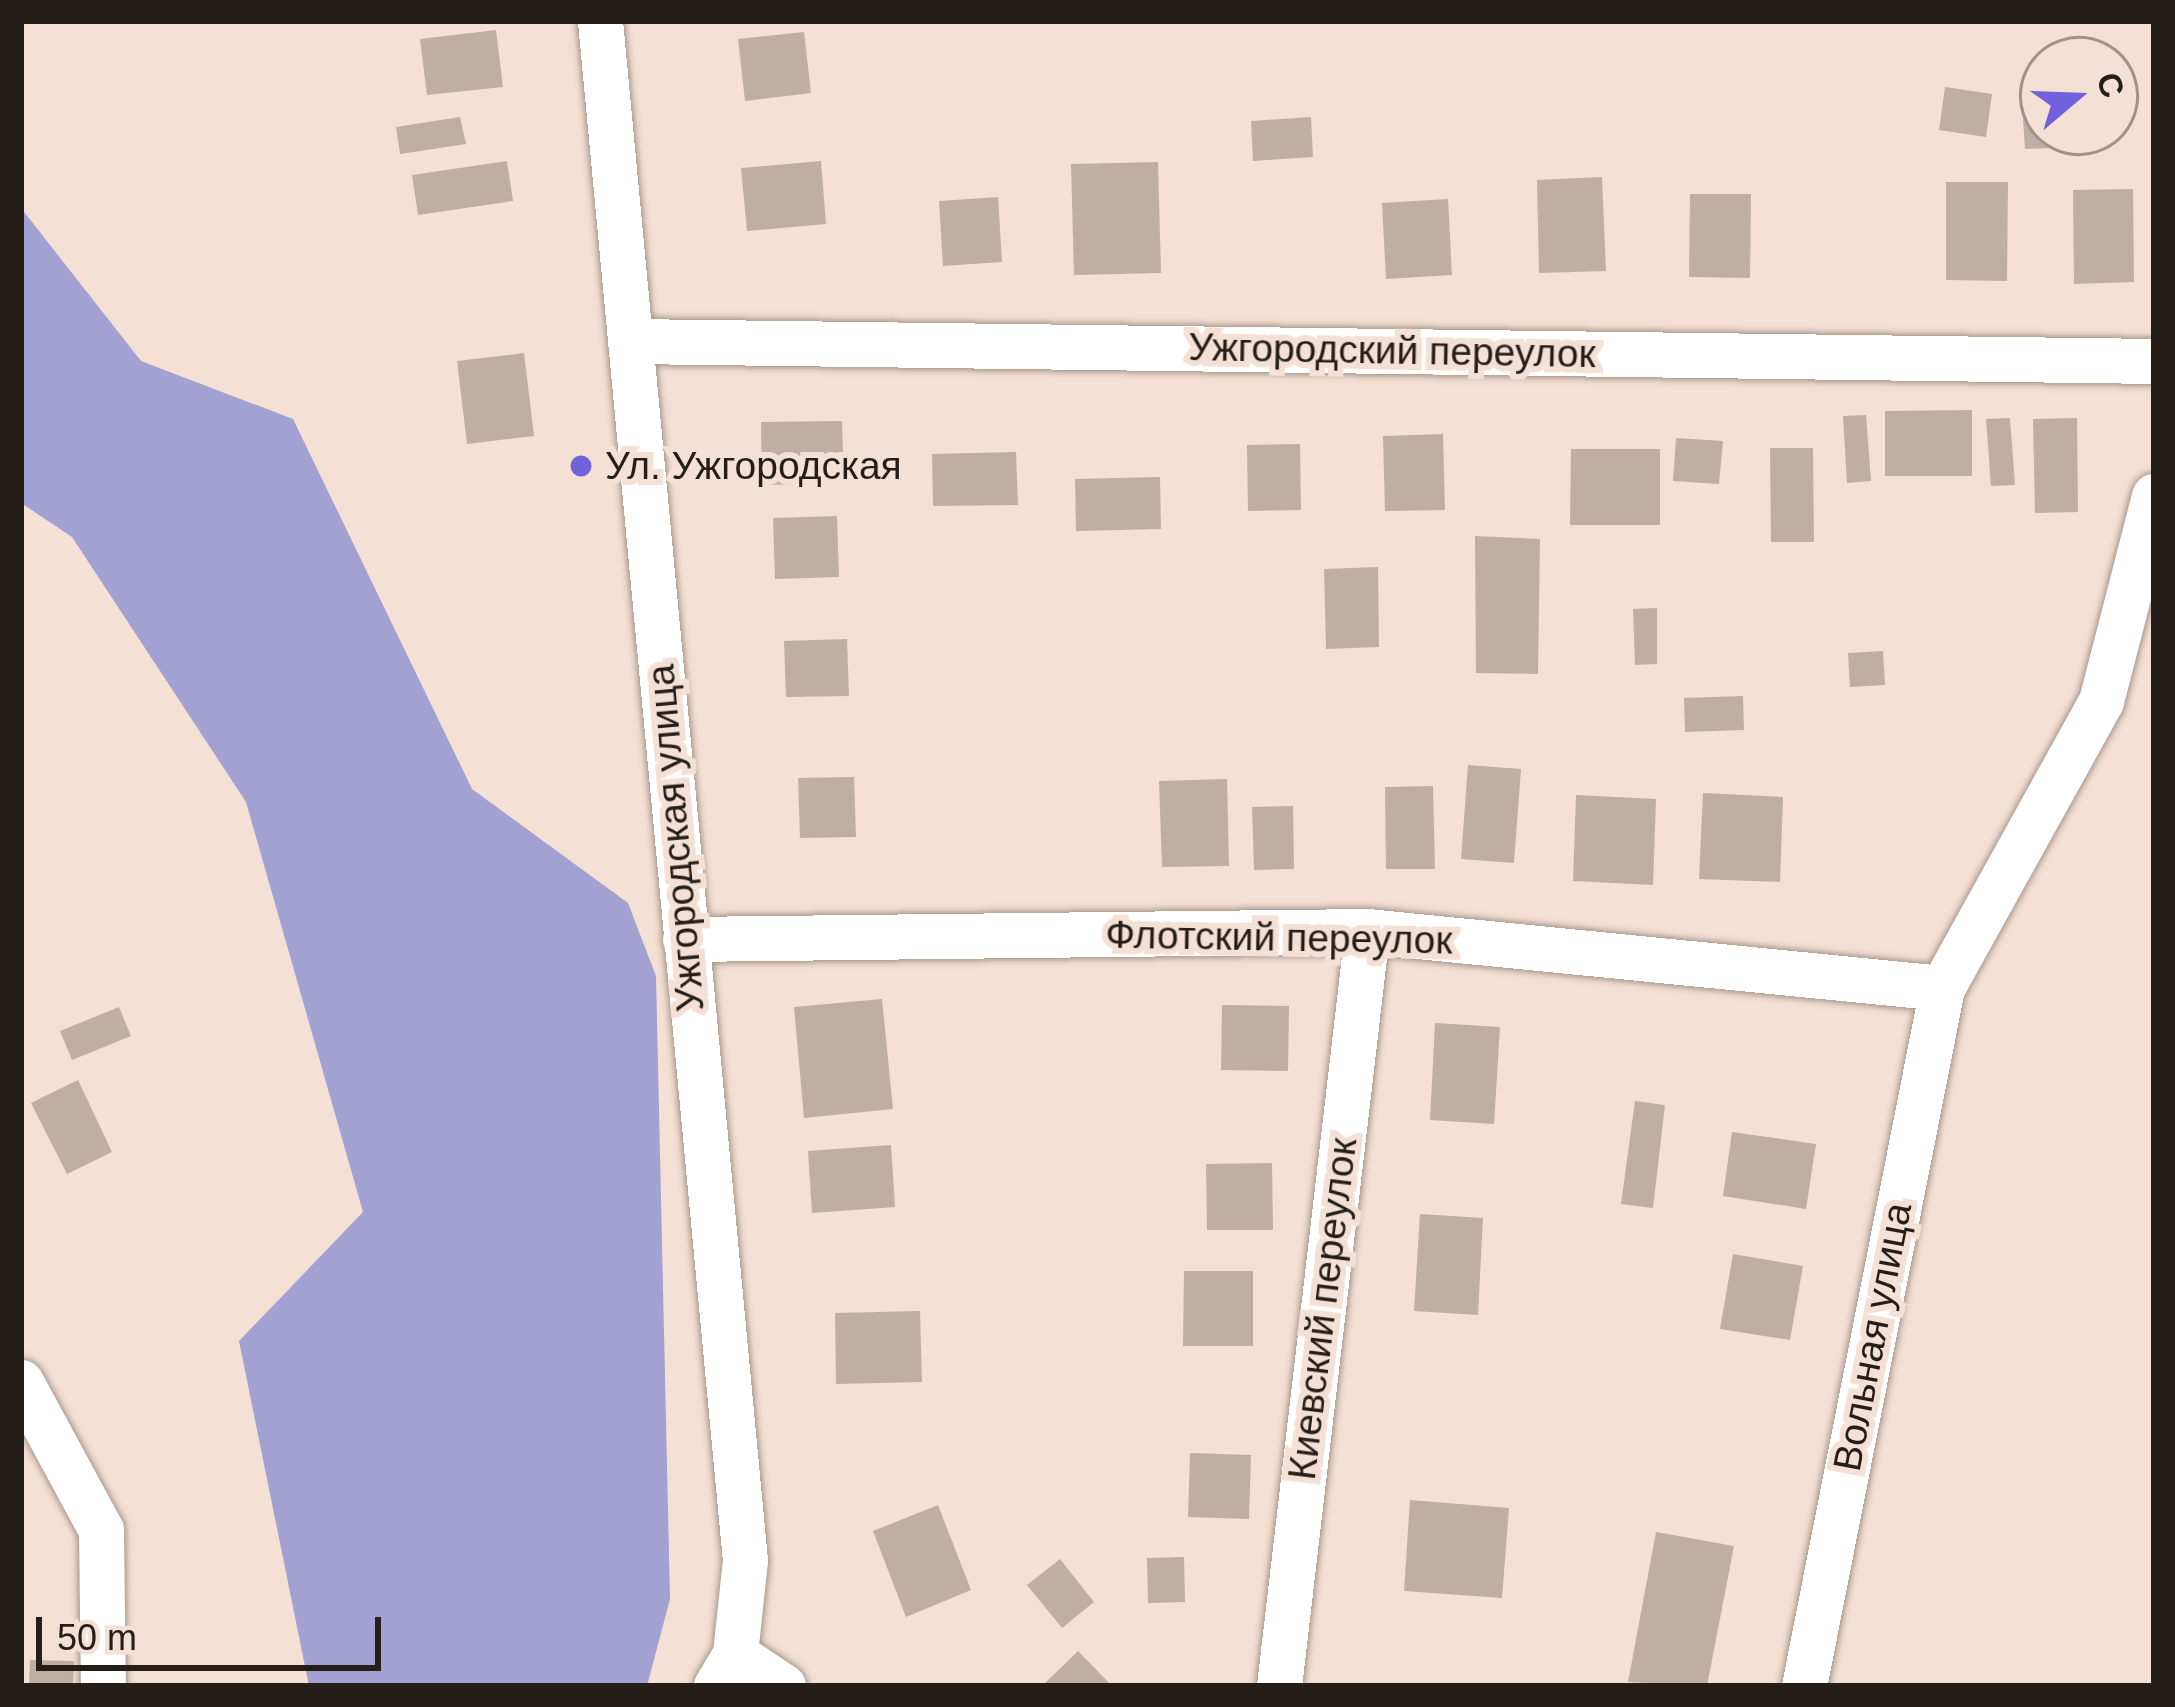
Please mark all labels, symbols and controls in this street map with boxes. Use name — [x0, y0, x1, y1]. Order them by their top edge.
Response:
north arrow — [2019, 36, 2139, 156]
text: С — [2089, 68, 2132, 102]
street label: Ужгородский переулок — [1188, 324, 1596, 378]
place label: Ул. Ужгородская — [605, 443, 902, 489]
marker: Ул. Ужгородская — [568, 453, 594, 479]
street label: Ужгородская улица — [638, 663, 714, 1013]
street label: Флотский переулок — [1105, 912, 1453, 964]
street label: Киевский переулок — [1279, 1136, 1367, 1482]
street label: Вольная улица — [1824, 1199, 1922, 1475]
scale bar — [42, 1593, 387, 1667]
text: 50 m — [57, 1617, 137, 1658]

